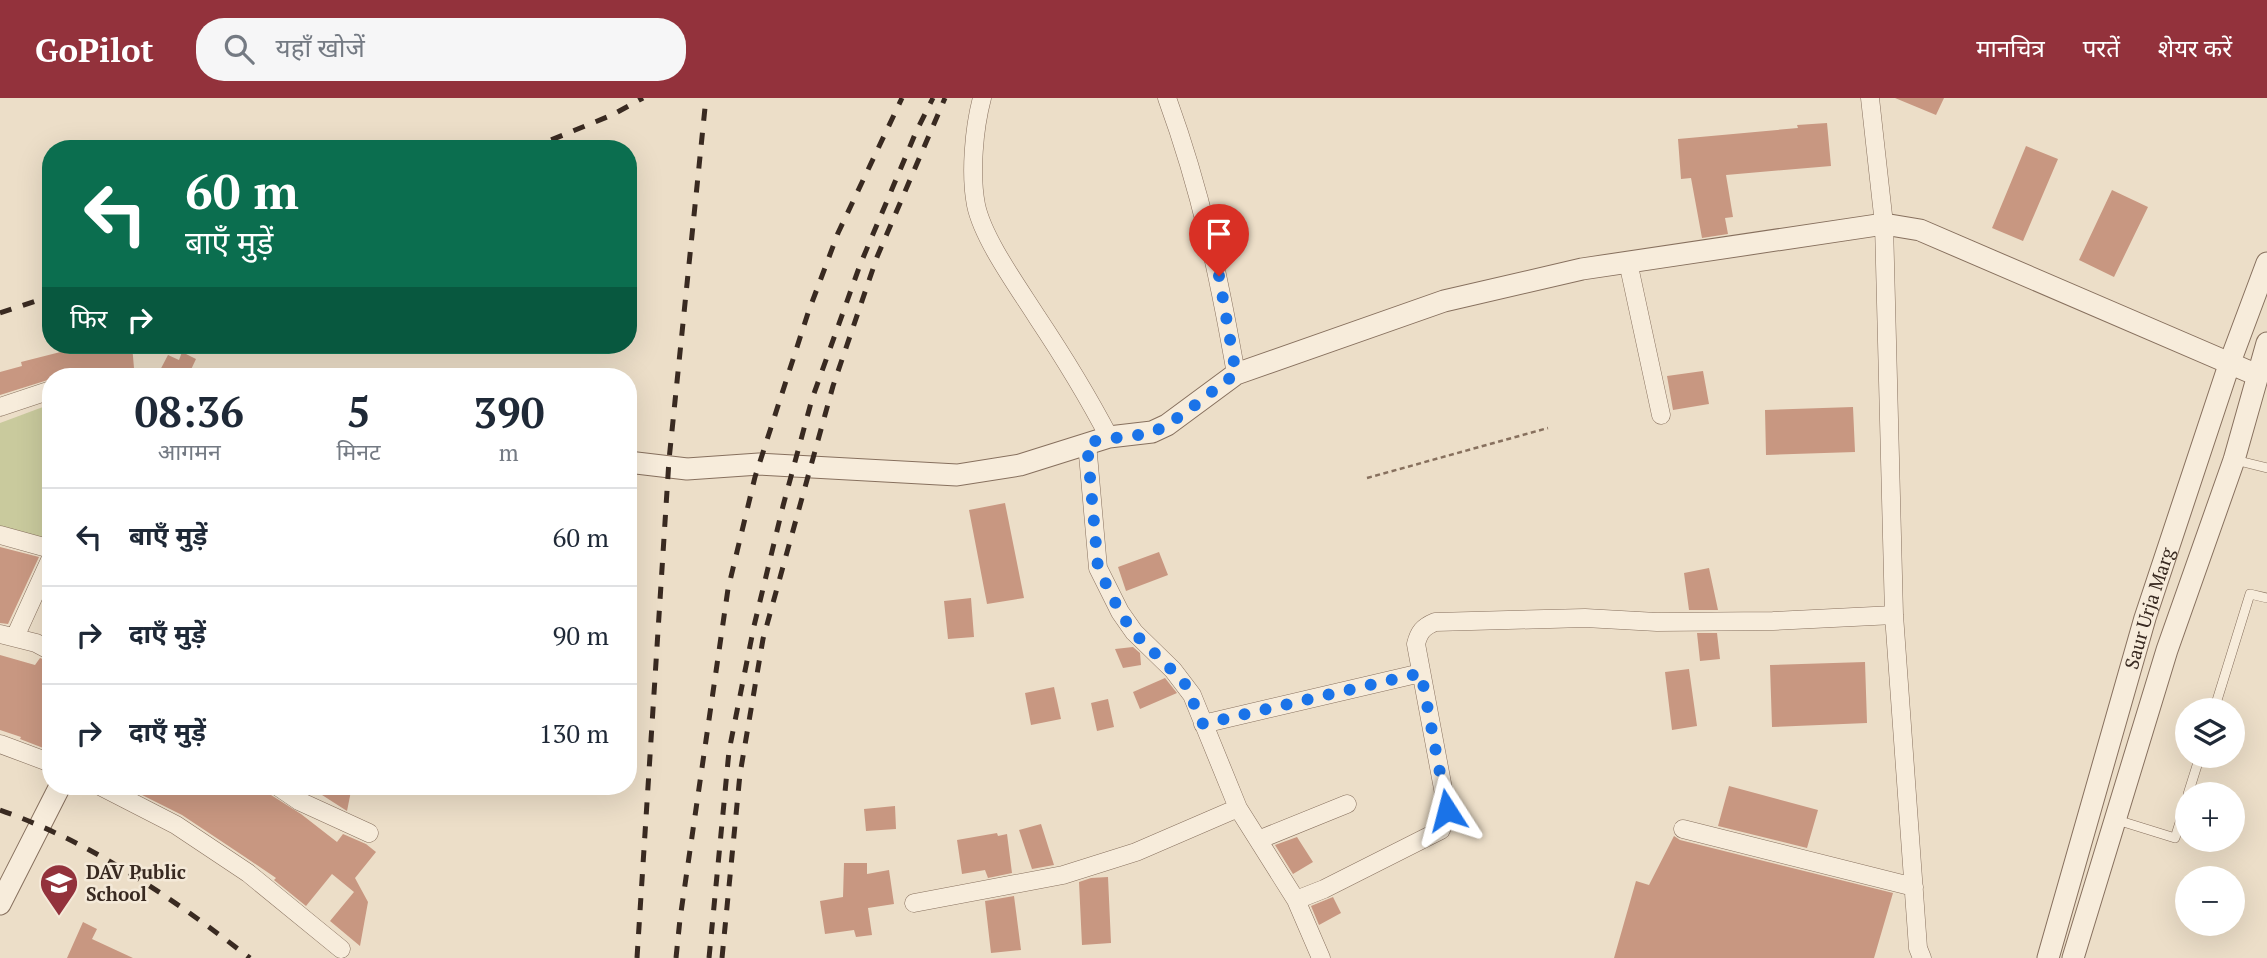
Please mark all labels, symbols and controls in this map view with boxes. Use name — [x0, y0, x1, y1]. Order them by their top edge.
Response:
search box — [196, 18, 686, 81]
text: GoPilot — [35, 28, 154, 71]
icon: search — [220, 30, 258, 68]
text: यहाँ खोजें — [276, 30, 365, 64]
text: मानचित्र — [1976, 32, 2045, 64]
text: परतें — [2083, 32, 2120, 64]
text: शेयर करें — [2158, 32, 2232, 64]
text: 60 m — [185, 158, 299, 223]
icon: left — [70, 168, 161, 259]
pin — [1189, 204, 1249, 276]
icon: arrive — [1200, 215, 1238, 253]
text: बाएँ मुड़ें — [185, 221, 273, 263]
text: फिर — [70, 301, 107, 335]
icon: right — [121, 301, 159, 339]
text: 08:36 — [135, 383, 244, 439]
text: 5 — [347, 383, 370, 439]
text: 390 — [473, 384, 544, 440]
text: आगमन — [158, 436, 221, 467]
text: मिनट — [337, 436, 381, 467]
text: m — [499, 437, 519, 468]
icon: left — [70, 518, 108, 556]
text: बाएँ मुड़ें — [129, 518, 207, 552]
text: 60 m — [553, 520, 609, 554]
street label: Saur Urja Marg — [2118, 543, 2180, 672]
icon: right — [70, 616, 108, 654]
text: दाएँ मुड़ें — [129, 616, 206, 650]
text: 90 m — [553, 618, 609, 652]
map controls — [2175, 698, 2245, 936]
button: layers — [2175, 698, 2245, 768]
icon: right — [70, 714, 108, 752]
text: दाएँ मुड़ें — [129, 714, 206, 748]
text: 130 m — [539, 716, 609, 750]
position arrow — [1410, 773, 1484, 847]
button: + — [2175, 782, 2245, 852]
place label: DAV Public School — [86, 859, 186, 906]
school or university icon: DAV Public School — [38, 862, 80, 917]
button: − — [2175, 866, 2245, 936]

